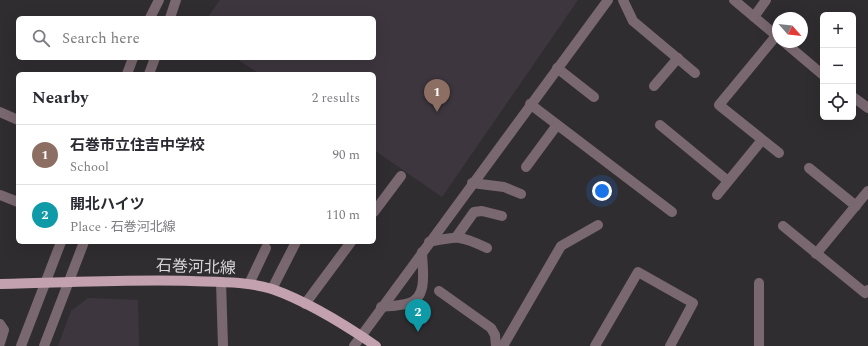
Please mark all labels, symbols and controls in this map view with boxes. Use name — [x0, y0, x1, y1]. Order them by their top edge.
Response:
north arrow — [772, 12, 808, 48]
map controls — [820, 12, 856, 120]
button: + — [820, 12, 856, 48]
search box — [16, 16, 376, 60]
icon: search — [30, 27, 52, 49]
text: Search here — [62, 27, 140, 50]
button: − — [820, 48, 856, 84]
pin: 1 — [424, 79, 450, 112]
button: locate — [820, 84, 856, 120]
text: Nearby — [32, 85, 88, 111]
text: 2 results — [312, 88, 360, 108]
text: 石巻市立住吉中学校 — [70, 134, 205, 157]
text: 1 — [41, 145, 49, 165]
text: 90 m — [333, 145, 360, 165]
text: School — [70, 157, 109, 177]
your location — [592, 181, 612, 201]
text: 開北ハイツ — [70, 193, 145, 216]
text: 2 — [41, 205, 49, 225]
text: 110 m — [326, 205, 360, 225]
text: Place · 石巻河北線 — [70, 217, 176, 237]
street label: 石巻河北線 — [156, 254, 236, 280]
pin: 2 — [405, 299, 431, 332]

